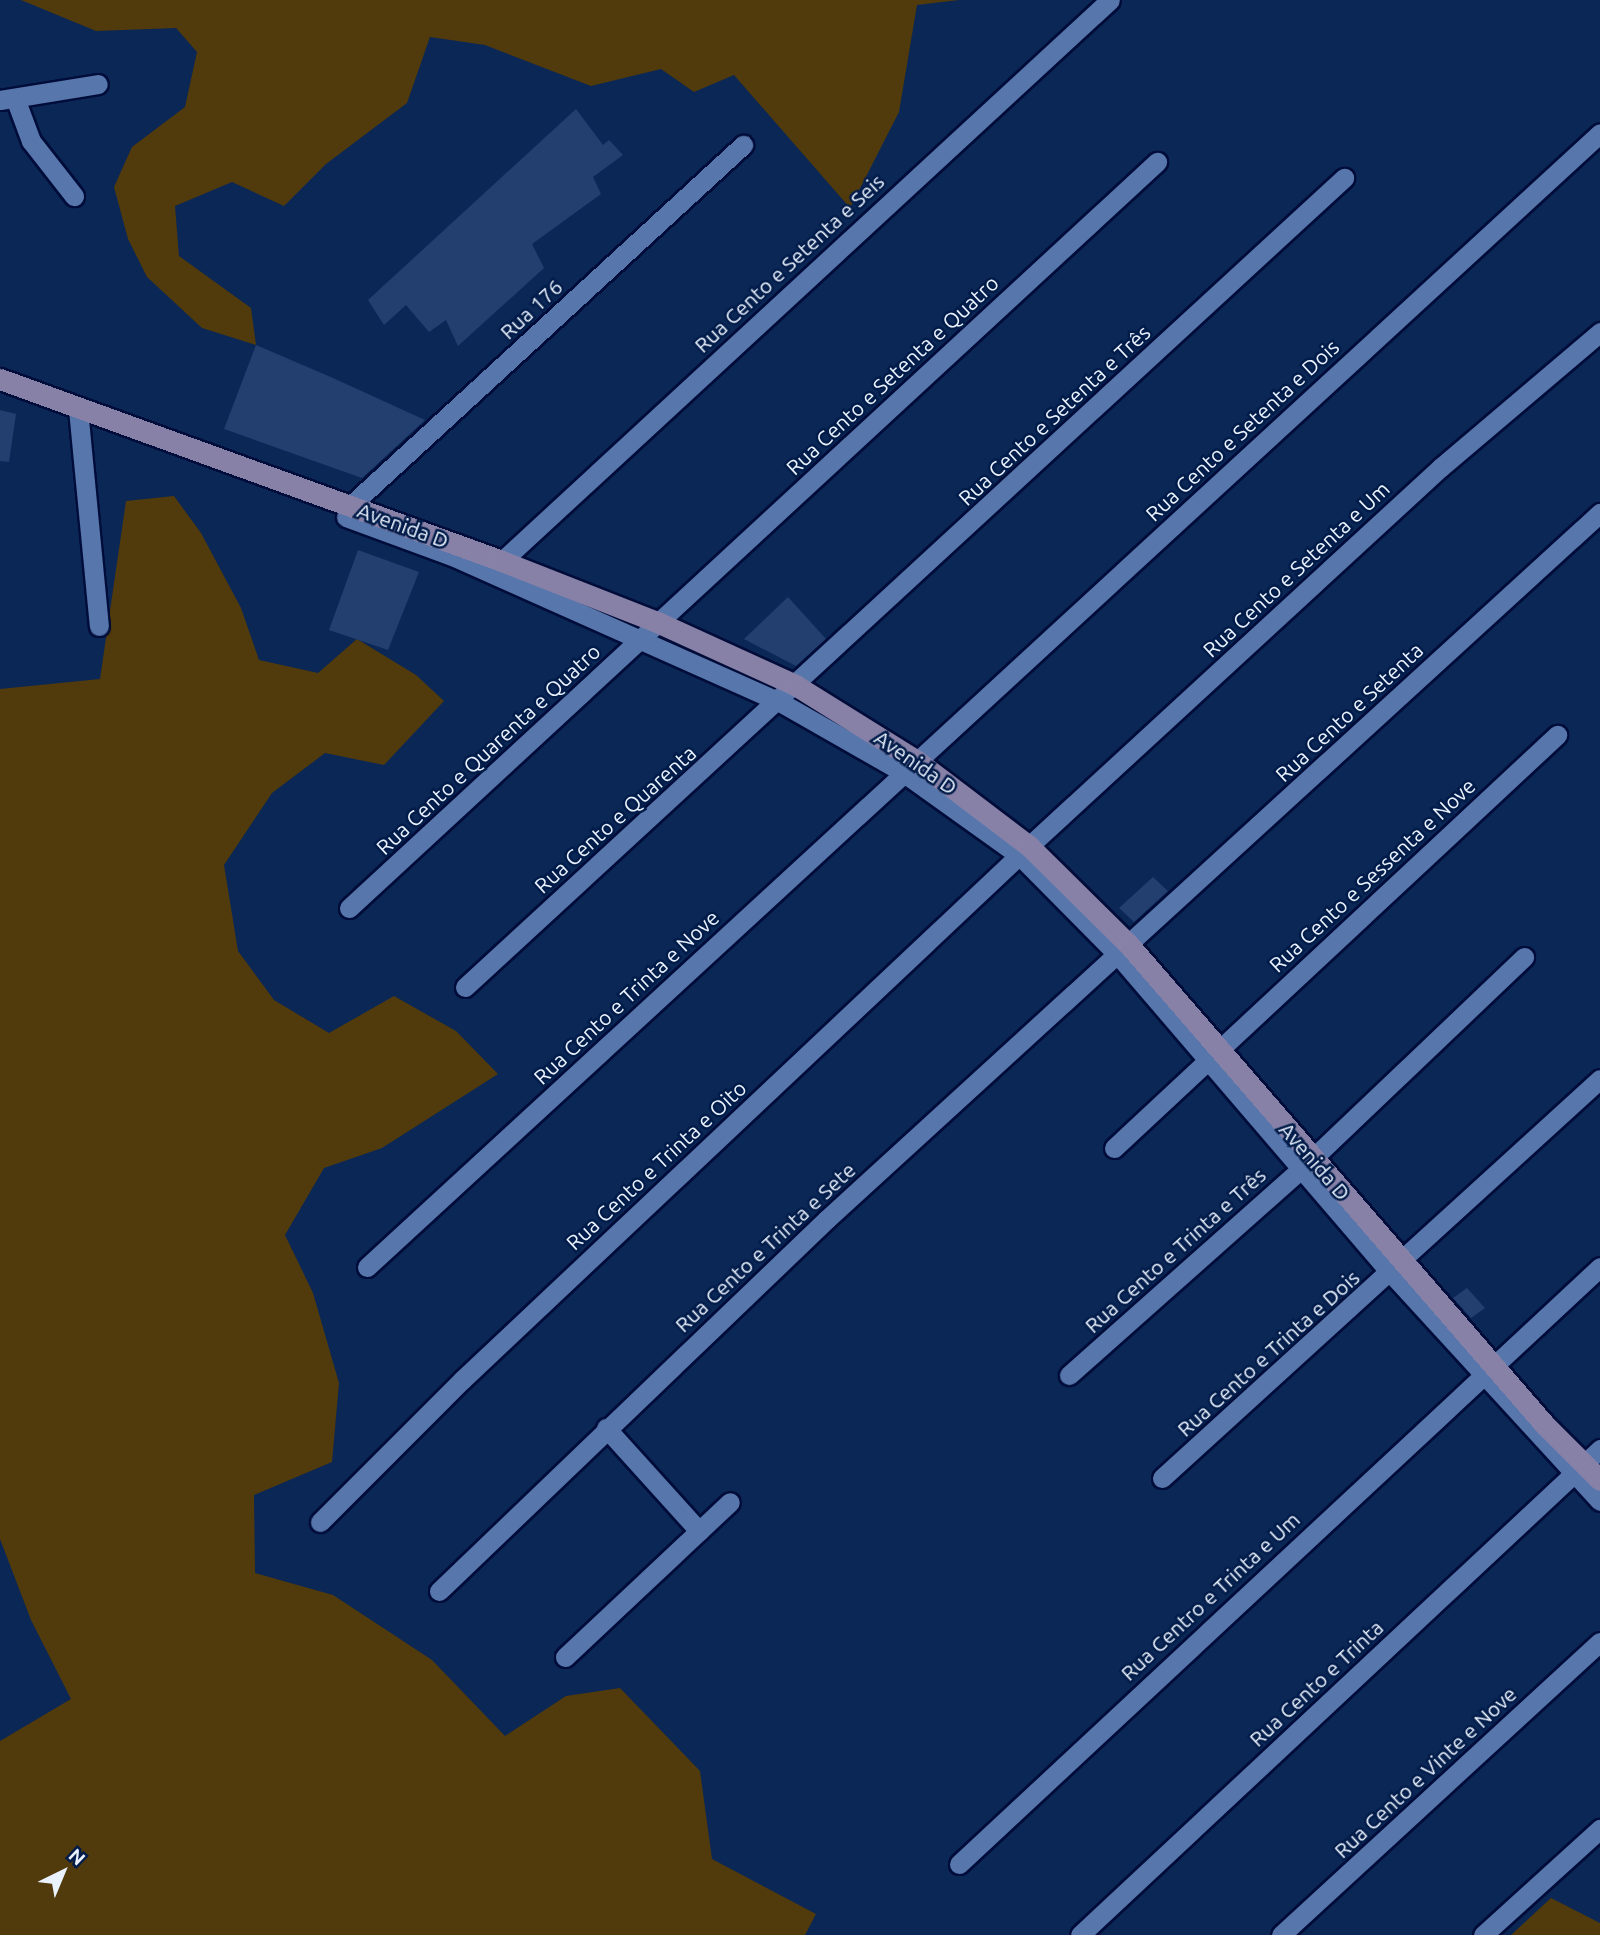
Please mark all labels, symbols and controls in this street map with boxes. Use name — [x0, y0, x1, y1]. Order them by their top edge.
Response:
street label: Rua Cento e Setenta e Seis — [689, 168, 889, 358]
street label: Rua Cento e Setenta e Quatro — [781, 270, 1003, 480]
street label: Rua 176 — [495, 274, 567, 344]
street label: Rua Cento e Setenta e Três — [953, 320, 1155, 510]
street label: Rua Cento e Setenta e Dois — [1140, 334, 1344, 526]
street label: Rua Cento e Setenta e Um — [1197, 476, 1395, 662]
street label: Avenida D — [354, 497, 452, 553]
street label: Rua Cento e Setenta — [1270, 637, 1428, 787]
street label: Rua Cento e Quarenta e Quatro — [371, 638, 605, 860]
street label: Avenida D — [870, 724, 962, 800]
street label: Rua Cento e Quarenta — [529, 740, 701, 898]
street label: Rua Cento e Sessenta e Nove — [1264, 773, 1480, 977]
street label: Rua Cento e Trinta e Nove — [528, 905, 724, 1089]
street label: Rua Cento e Trinta e Oito — [561, 1075, 751, 1255]
street label: Avenida D — [1274, 1117, 1356, 1205]
street label: Rua Cento e Trinta e Sete — [670, 1157, 860, 1337]
street label: Rua Cento e Trinta e Três — [1079, 1162, 1271, 1338]
street label: Rua Cento e Trinta e Dois — [1172, 1265, 1364, 1441]
street label: Rua Centro e Trinta e Um — [1115, 1506, 1305, 1686]
street label: Rua Cento e Trinta — [1244, 1615, 1388, 1751]
street label: Rua Cento e Vinte e Nove — [1329, 1681, 1521, 1863]
north arrow — [28, 1837, 98, 1907]
text: N — [65, 1844, 90, 1870]

